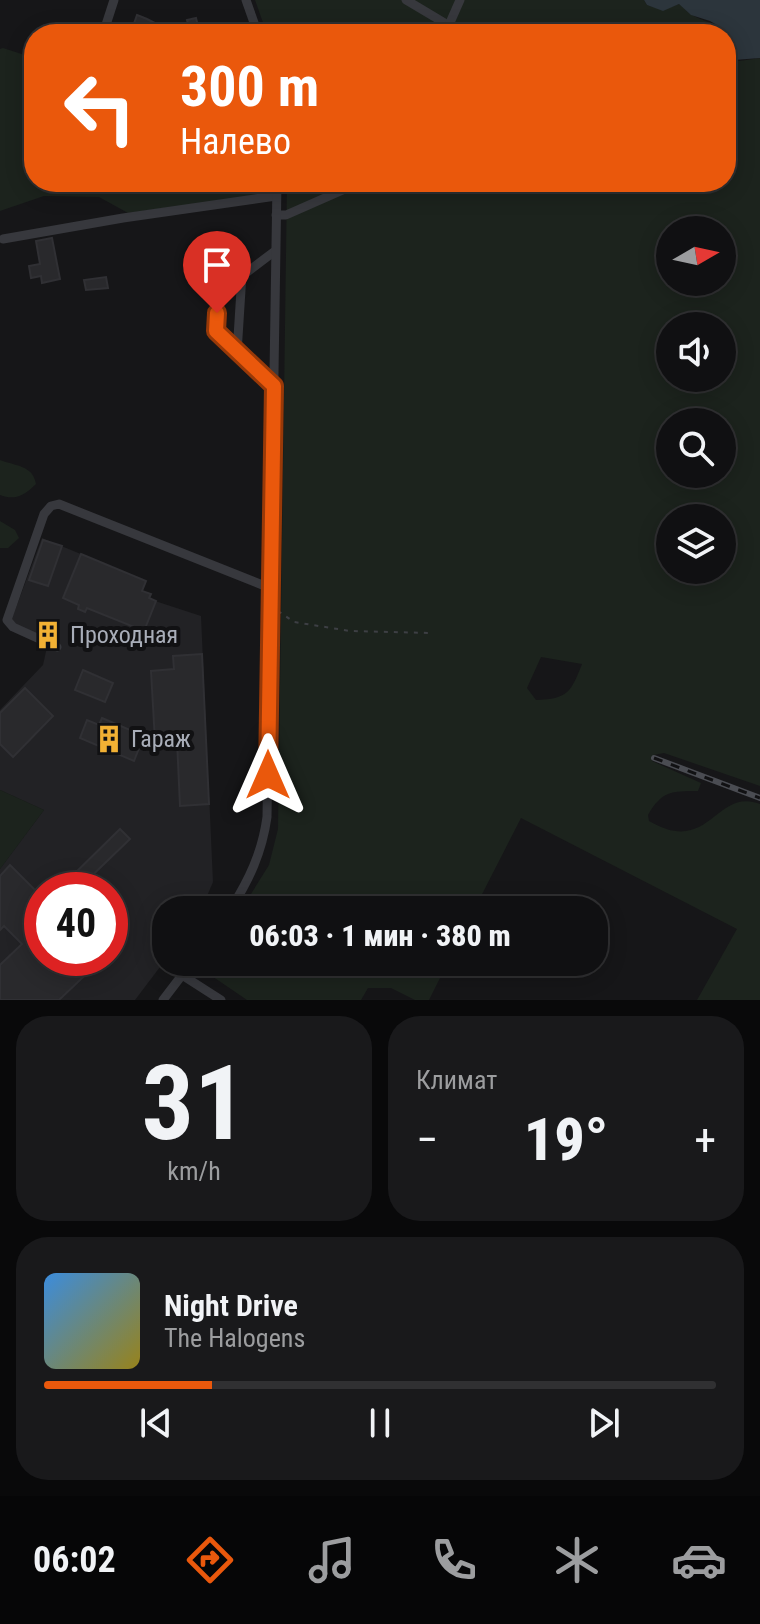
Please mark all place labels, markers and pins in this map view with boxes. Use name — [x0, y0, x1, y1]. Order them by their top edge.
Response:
pin — [183, 231, 251, 313]
building icon: Проходная — [33, 620, 63, 650]
place label: Проходная — [70, 621, 178, 649]
building icon: Гараж — [94, 724, 124, 754]
place label: Гараж — [131, 725, 191, 753]

